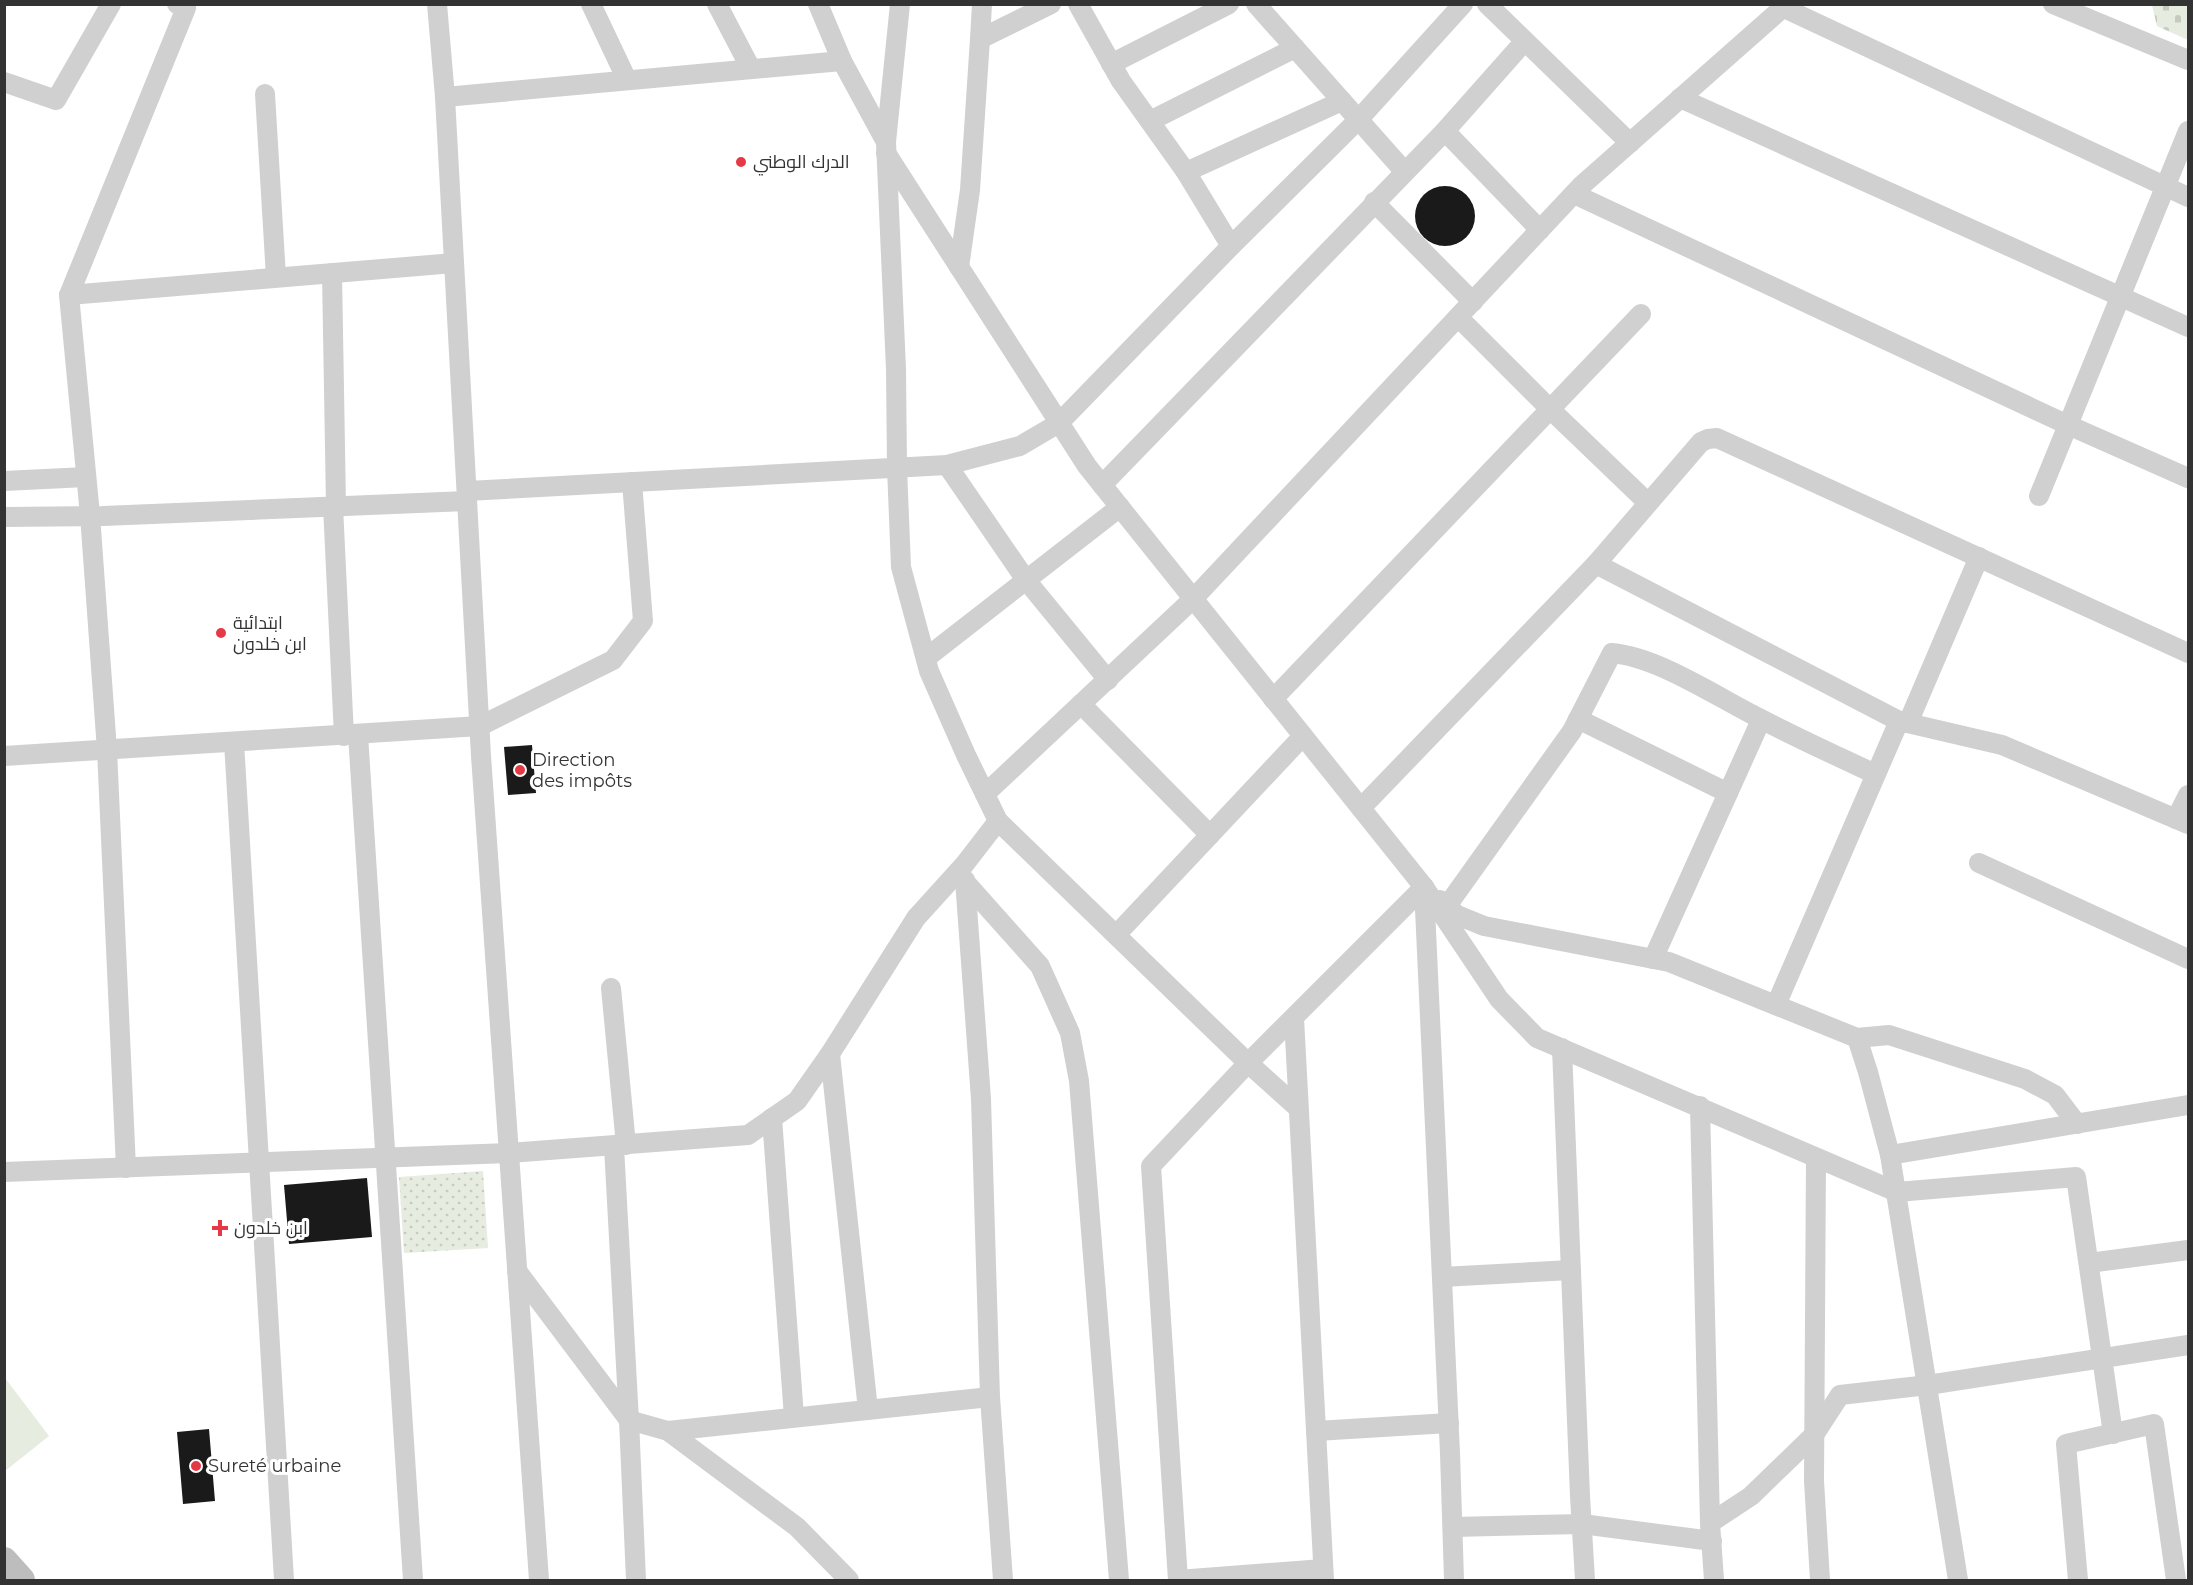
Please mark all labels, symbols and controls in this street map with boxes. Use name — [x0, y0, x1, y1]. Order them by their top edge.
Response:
place label: الدرك الوطني — [753, 151, 850, 176]
marker: الدرك الوطني — [734, 155, 748, 169]
place label: ابتدائية ابن خلدون — [233, 612, 307, 655]
marker: ابتدائية ابن خلدون — [214, 626, 228, 640]
place label: Direction des impôts — [532, 749, 632, 792]
marker: Direction des impôts — [513, 763, 527, 777]
place label: ابن خلدون — [234, 1217, 308, 1239]
marker: ابن خلدون — [211, 1219, 229, 1237]
place label: Sureté urbaine — [208, 1455, 342, 1477]
marker: Sureté urbaine — [189, 1459, 203, 1473]

